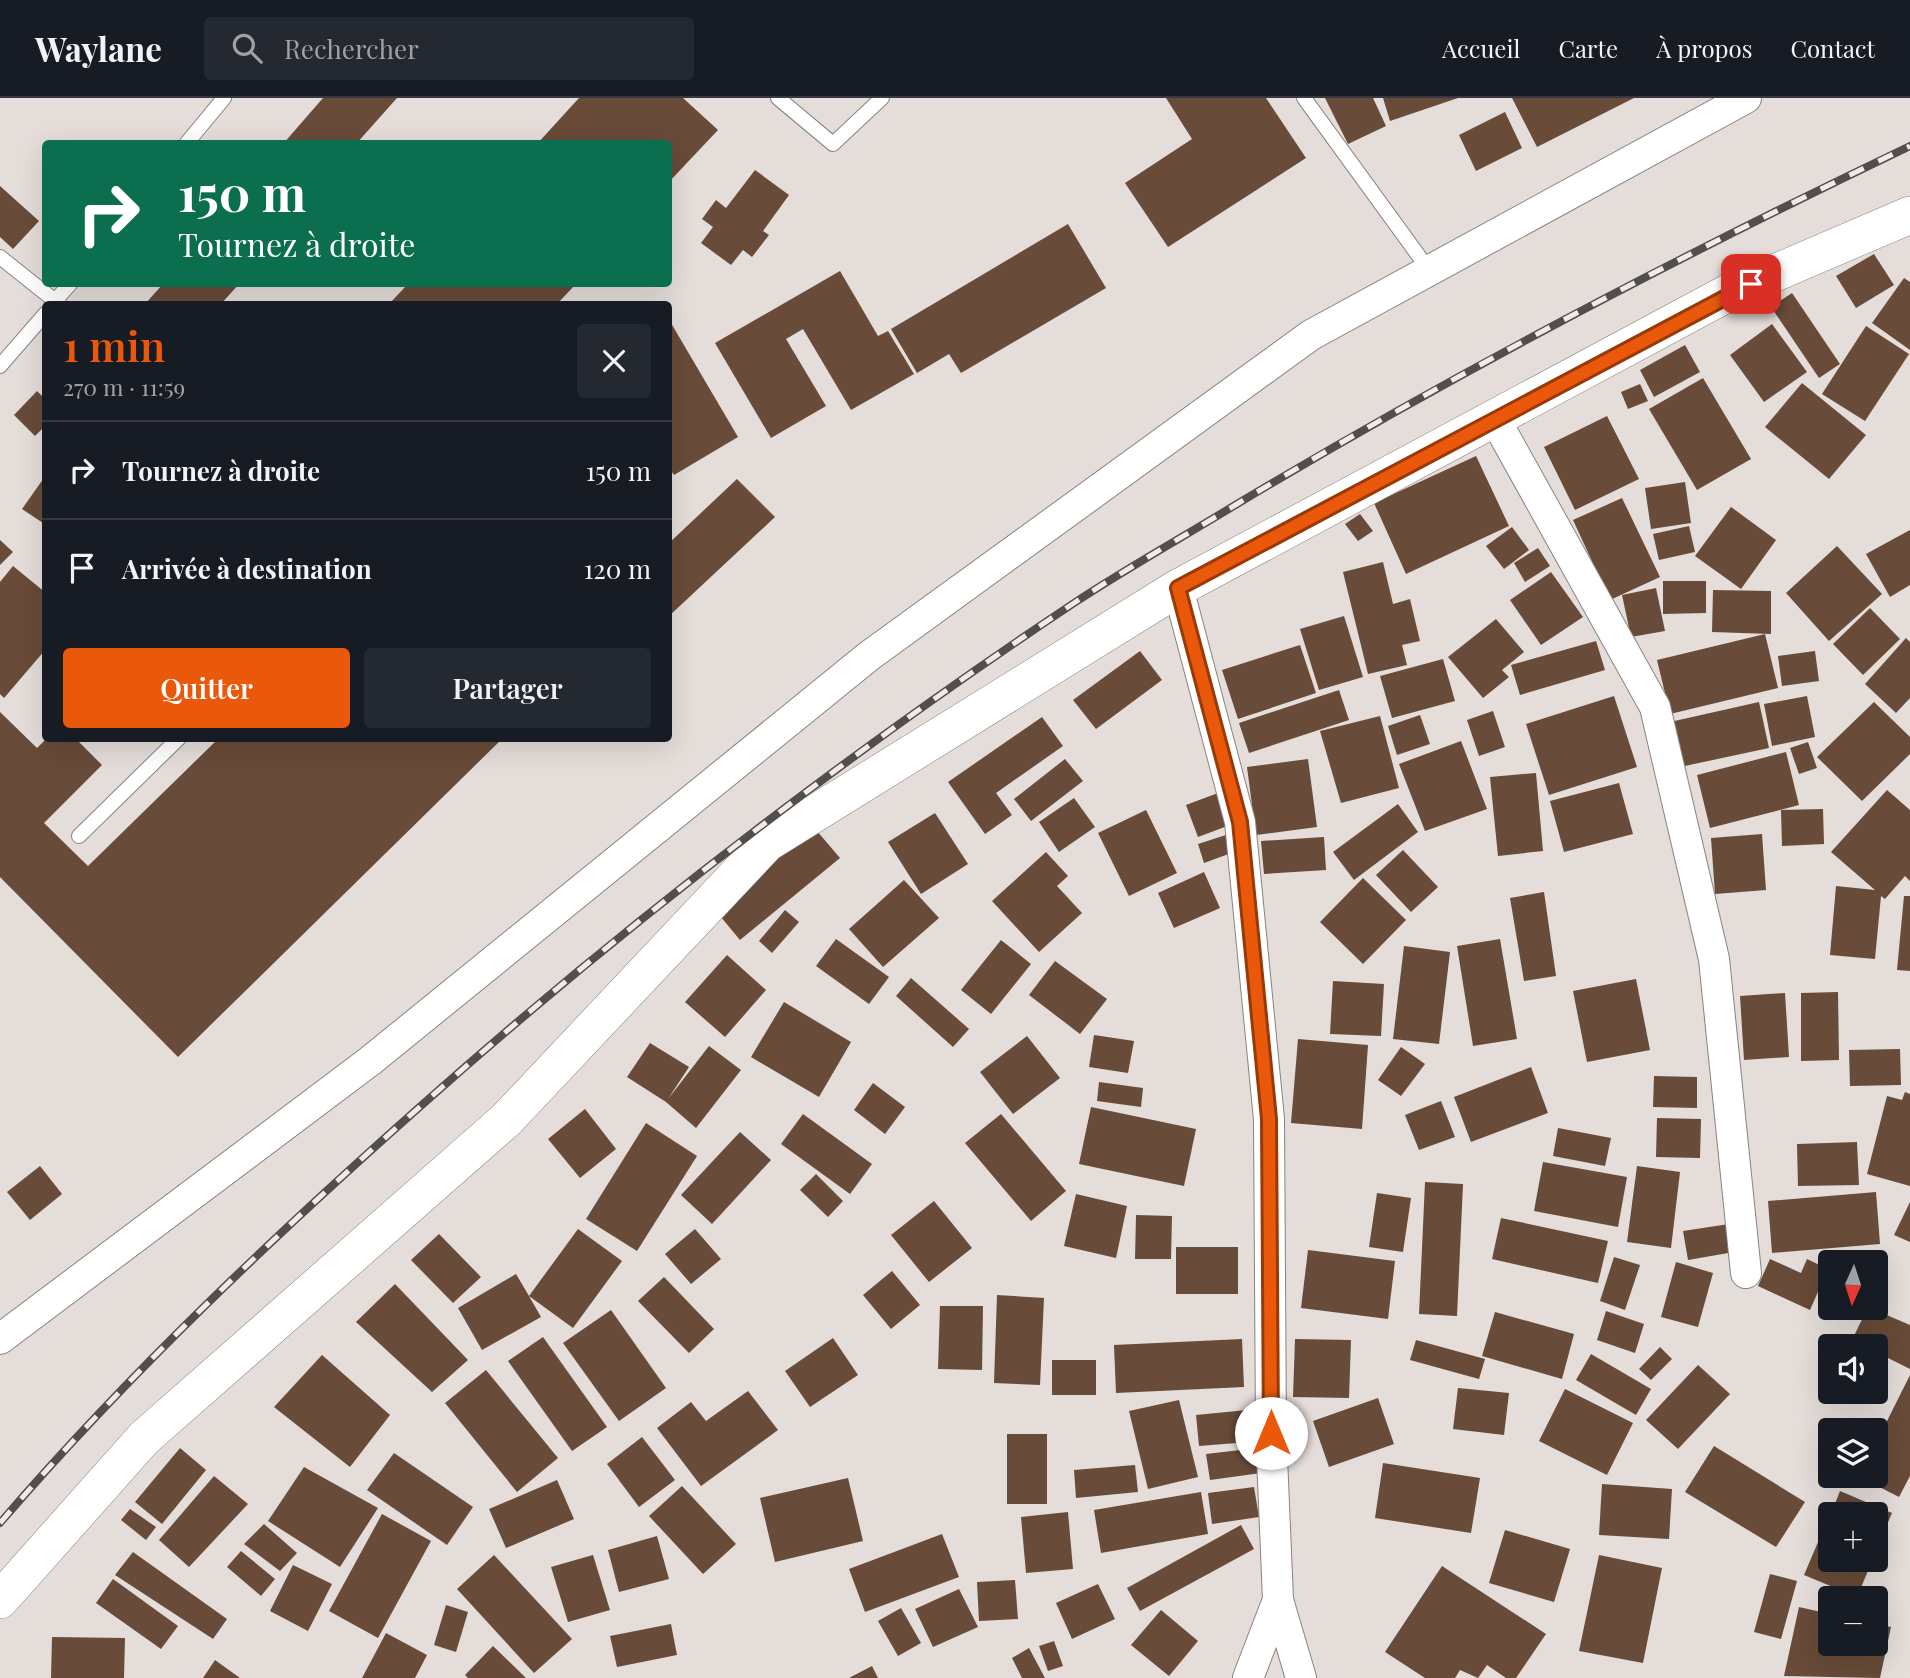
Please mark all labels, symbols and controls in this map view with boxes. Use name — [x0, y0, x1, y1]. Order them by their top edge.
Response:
search box — [204, 17, 694, 80]
text: Waylane — [35, 26, 162, 70]
icon: search — [228, 29, 266, 67]
text: Rechercher — [284, 31, 419, 66]
text: Accueil — [1442, 32, 1520, 64]
text: Carte — [1558, 32, 1618, 64]
text: À propos — [1656, 32, 1752, 64]
text: Contact — [1790, 32, 1875, 64]
text: 150 m — [178, 159, 306, 224]
icon: right — [63, 168, 154, 259]
text: Tournez à droite — [178, 222, 416, 265]
pin — [1721, 254, 1781, 314]
icon: arrive — [1732, 265, 1770, 303]
text: 1 min — [63, 317, 165, 373]
button: close — [577, 324, 651, 398]
text: 270 m · 11:59 — [63, 371, 185, 402]
icon: right — [63, 451, 101, 489]
text: Tournez à droite — [122, 453, 320, 488]
text: 150 m — [586, 453, 651, 488]
icon: arrive — [63, 549, 101, 587]
text: Arrivée à destination — [122, 551, 372, 586]
text: 120 m — [584, 551, 651, 586]
button: Quitter — [63, 648, 350, 728]
button: Partager — [364, 648, 651, 728]
north arrow — [1818, 1250, 1888, 1320]
map controls — [1818, 1250, 1888, 1656]
button: sound — [1818, 1334, 1888, 1404]
position arrow — [1234, 1396, 1308, 1470]
button: layers — [1818, 1418, 1888, 1488]
button: + — [1818, 1502, 1888, 1572]
button: − — [1818, 1586, 1888, 1656]

